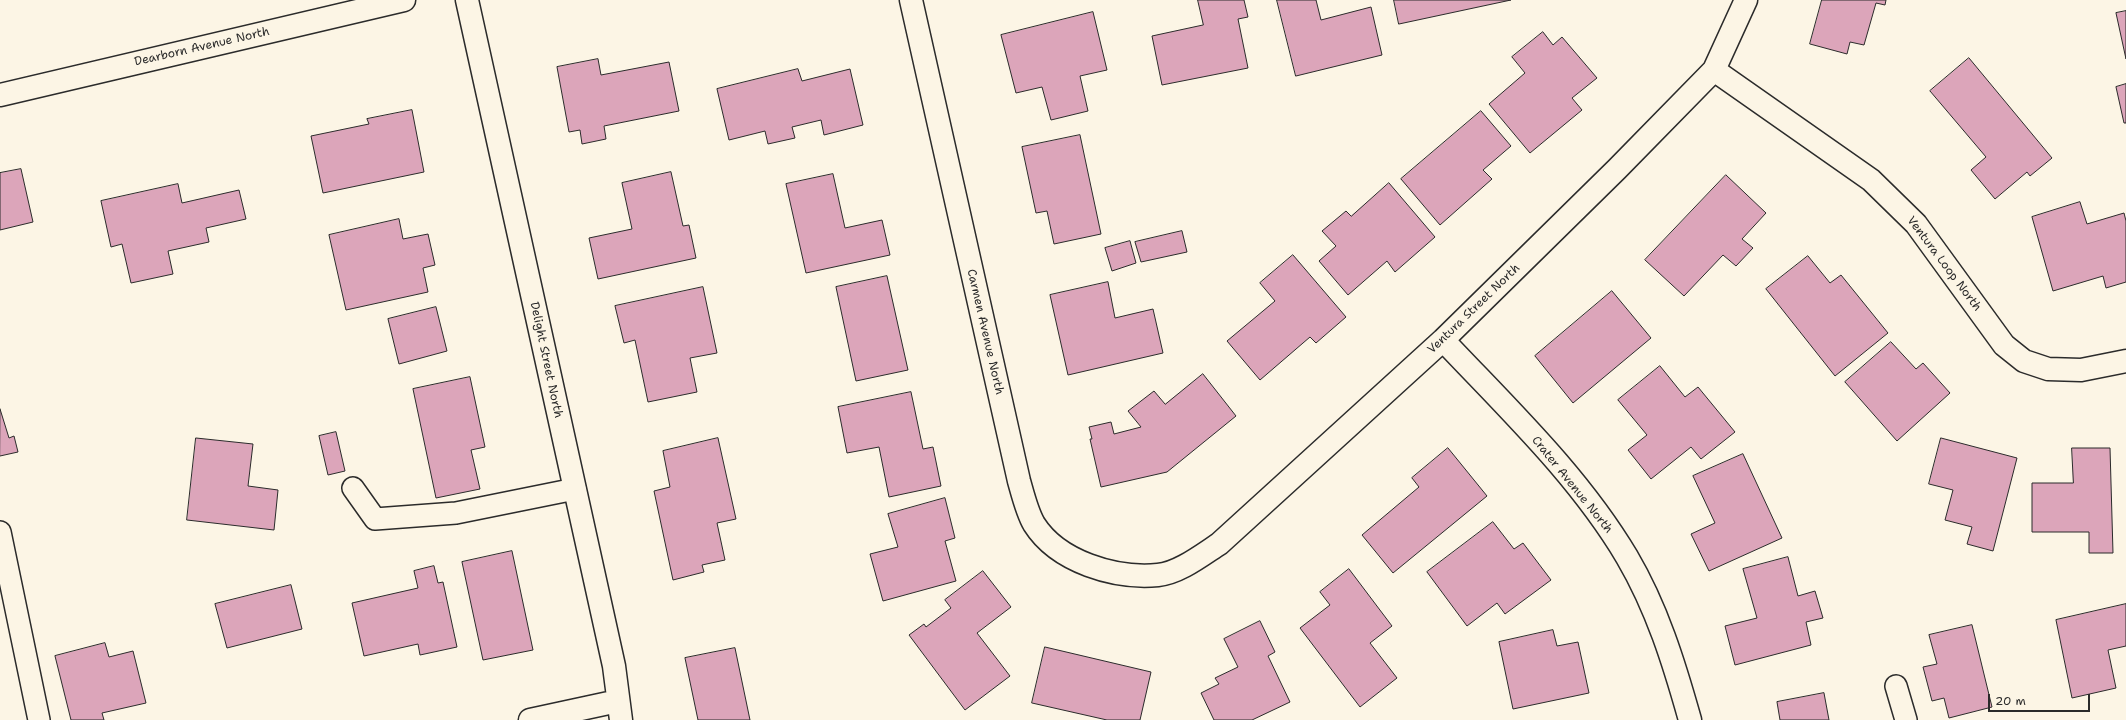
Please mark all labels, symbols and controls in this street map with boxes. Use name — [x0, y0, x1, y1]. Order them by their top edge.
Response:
street label: Dearborn Avenue North — [133, 24, 271, 70]
street label: Ventura Loop North — [1904, 214, 1984, 314]
street label: Ventura Street North — [1425, 261, 1523, 357]
street label: Carmen Avenue North — [964, 268, 1006, 396]
street label: Delight Street North — [527, 301, 565, 419]
street label: Crater Avenue North — [1528, 434, 1616, 536]
scale bar — [1990, 686, 2092, 712]
text: 20 m — [1995, 693, 2026, 709]

